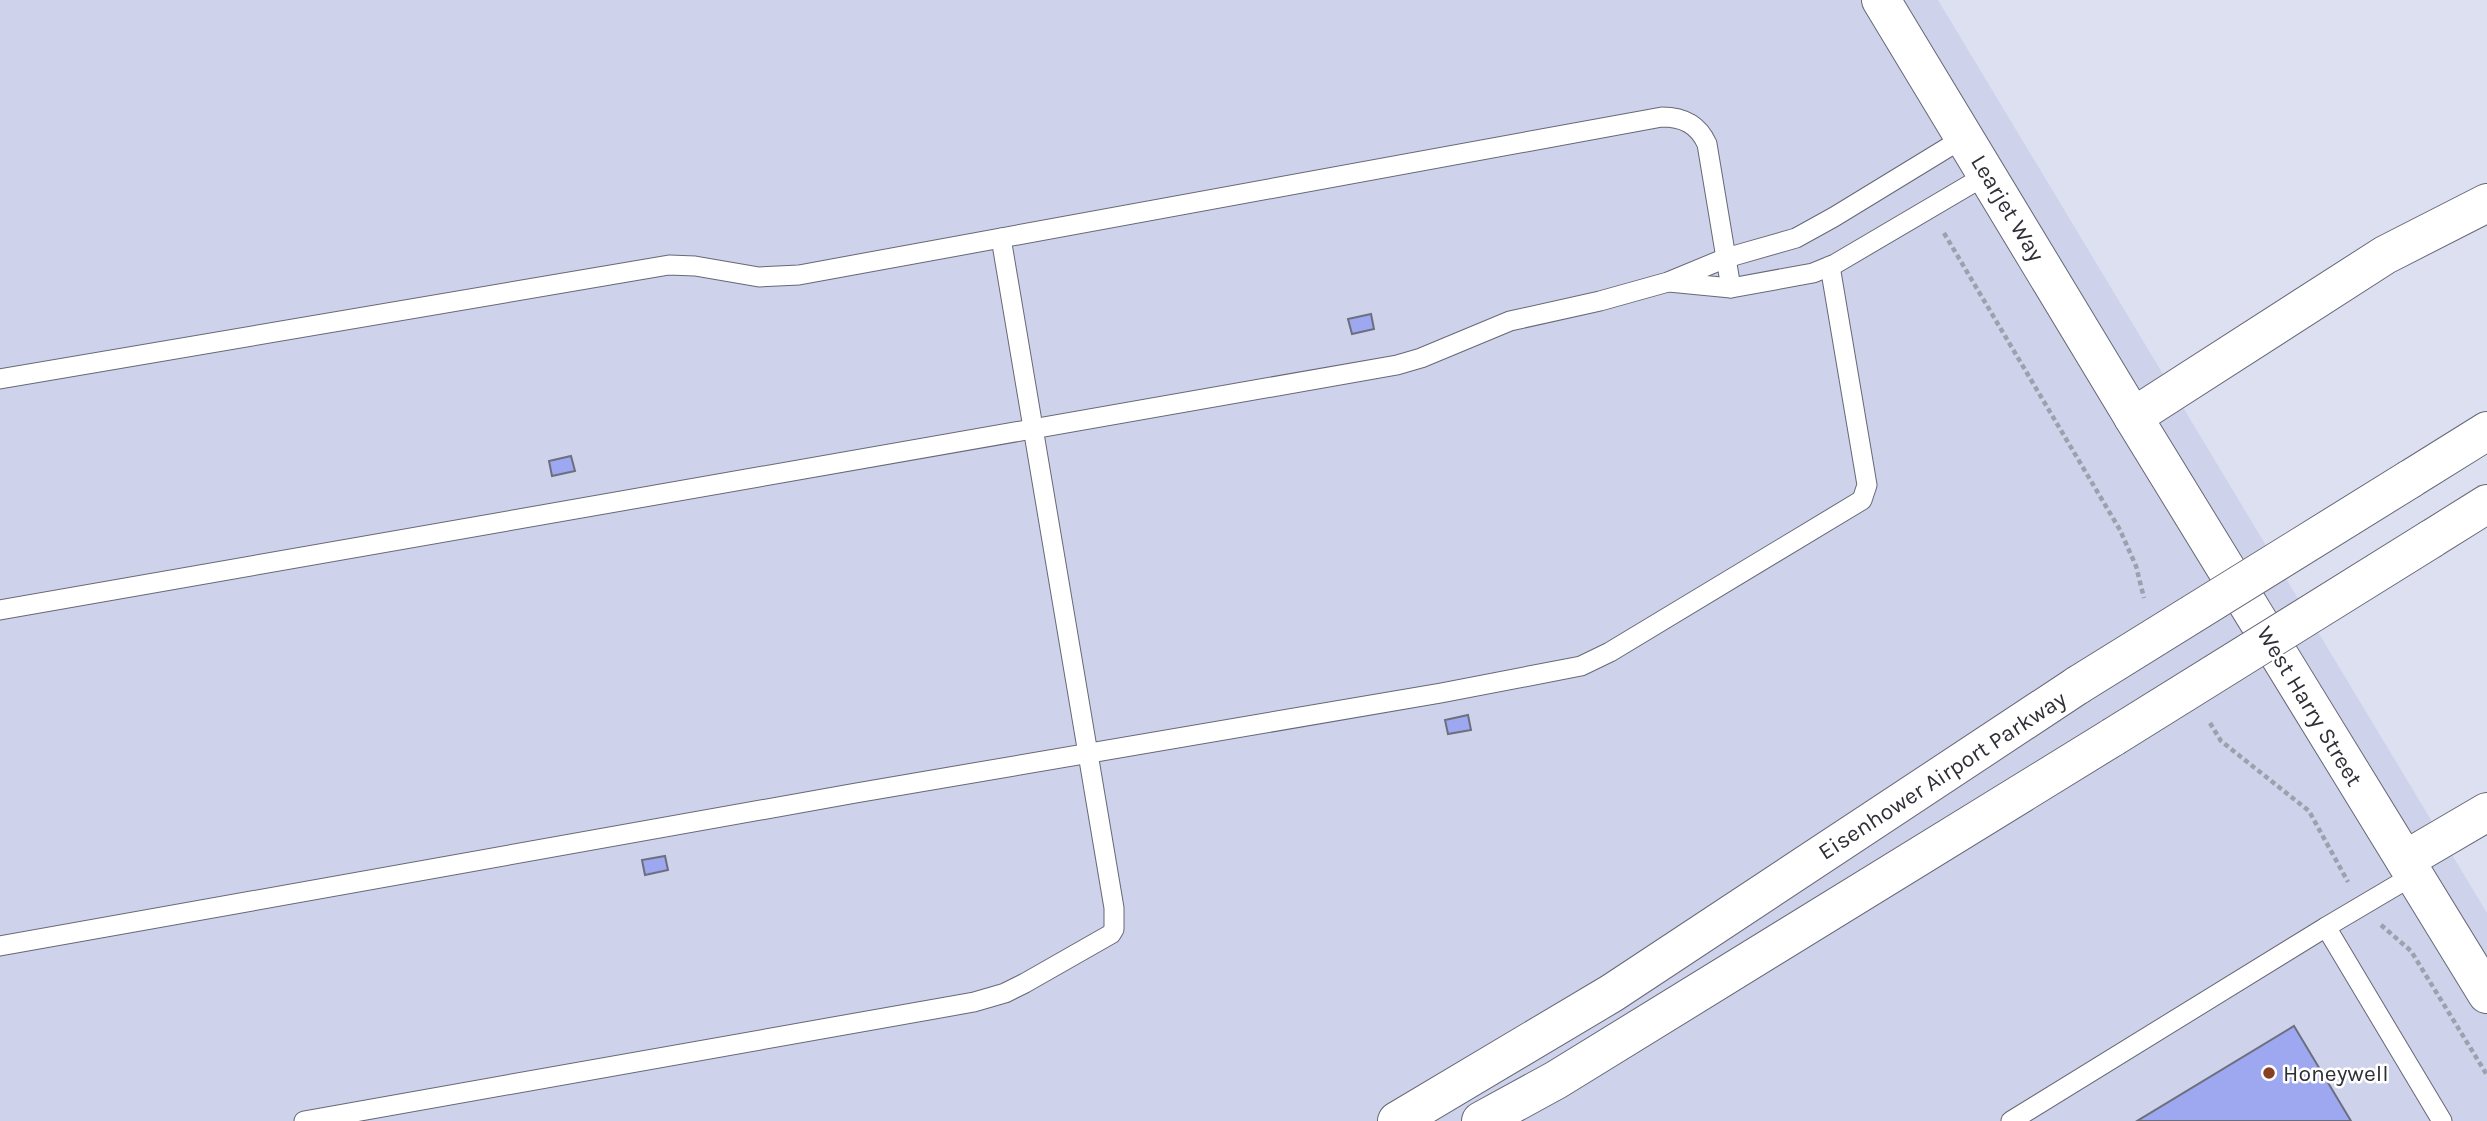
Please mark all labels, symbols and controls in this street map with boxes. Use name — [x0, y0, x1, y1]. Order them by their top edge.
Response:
street label: Learjet Way — [1965, 150, 2050, 267]
street label: West Harry Street — [2251, 621, 2368, 791]
street label: Eisenhower Airport Parkway — [1813, 685, 2071, 866]
place label: Honeywell — [2283, 1060, 2389, 1087]
marker: Honeywell — [2261, 1065, 2277, 1081]

